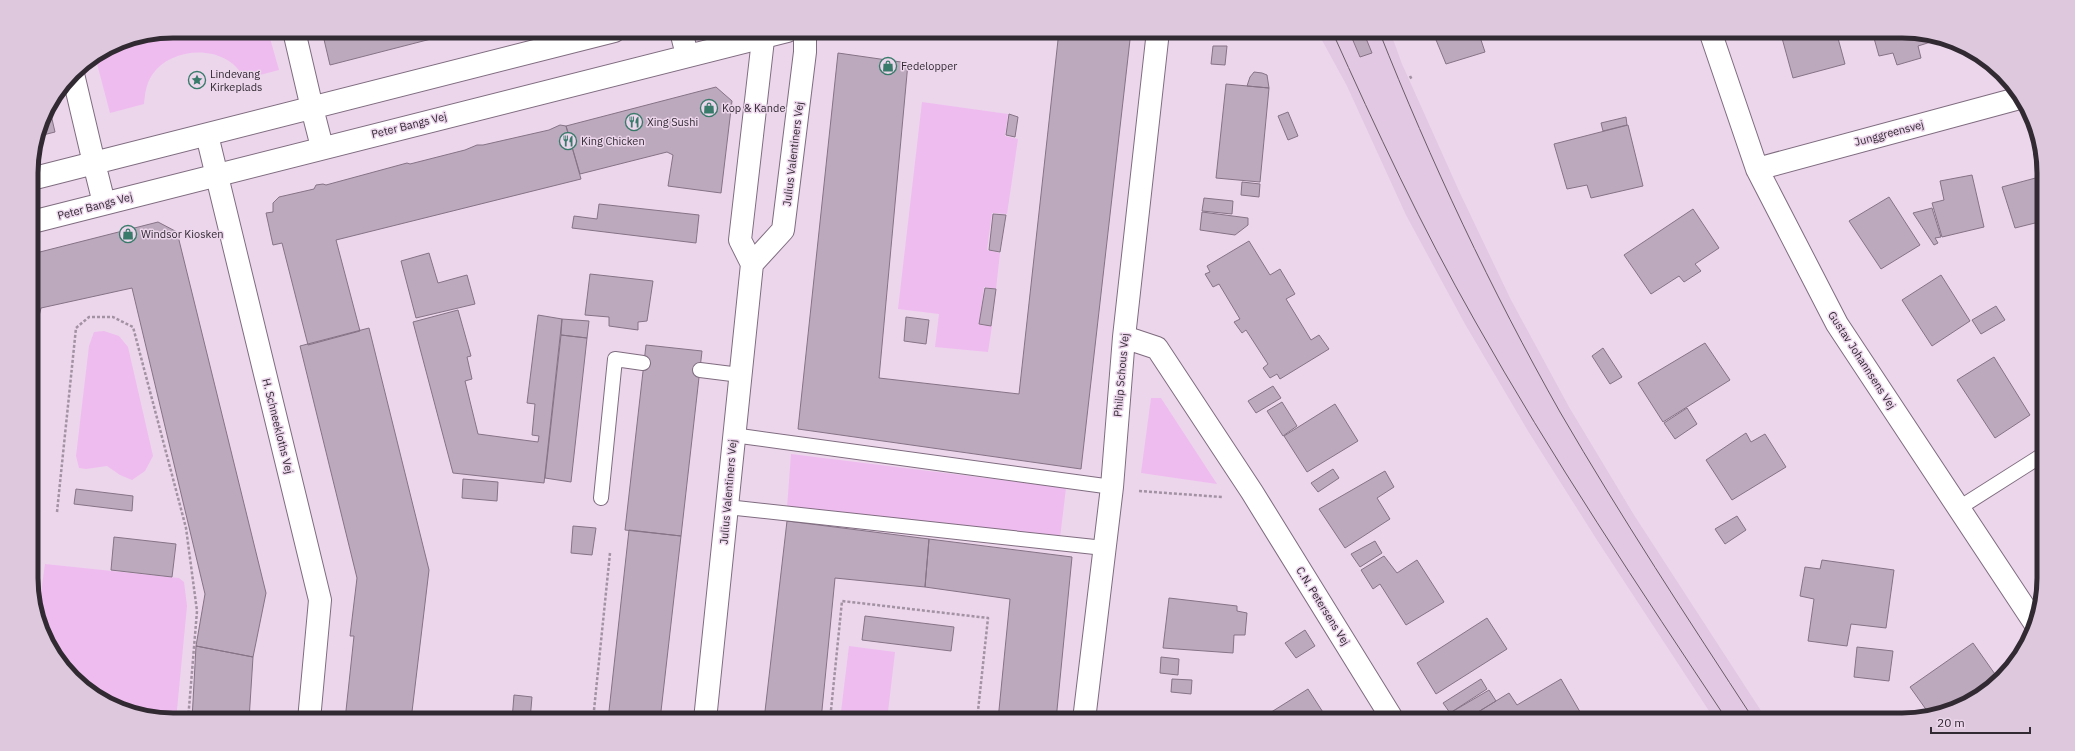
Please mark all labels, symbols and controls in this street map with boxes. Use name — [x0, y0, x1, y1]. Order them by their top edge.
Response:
shop icon: Fedelopper — [878, 56, 898, 76]
place label: Fedelopper — [901, 59, 957, 73]
place label: Lindevang Kirkeplads — [210, 67, 262, 94]
place icon: Lindevang Kirkeplads — [187, 70, 207, 90]
shop icon: Kop & Kande — [699, 98, 719, 118]
place label: Kop & Kande — [722, 101, 785, 115]
street label: Julius Valentiners Vej — [780, 101, 806, 207]
street label: Peter Bangs Vej — [370, 109, 448, 141]
restaurant icon: Xing Sushi — [624, 112, 644, 132]
place label: Xing Sushi — [647, 115, 698, 129]
street label: Junggreensvej — [1853, 117, 1925, 149]
restaurant icon: King Chicken — [558, 131, 578, 151]
place label: King Chicken — [581, 134, 645, 148]
street label: Peter Bangs Vej — [56, 189, 134, 223]
shop icon: Windsor Kiosken — [118, 224, 138, 244]
place label: Windsor Kiosken — [141, 227, 223, 241]
street label: Gustav Johannsens Vej — [1825, 308, 1899, 412]
street label: Philip Schous Vej — [1110, 333, 1132, 417]
street label: H. Schneekloths Vej — [259, 377, 297, 475]
street label: Julius Valentiners Vej — [716, 439, 740, 545]
street label: C.N. Petersens Vej — [1293, 564, 1353, 648]
scale bar — [1931, 709, 2030, 735]
text: 20 m — [1937, 715, 1965, 730]

